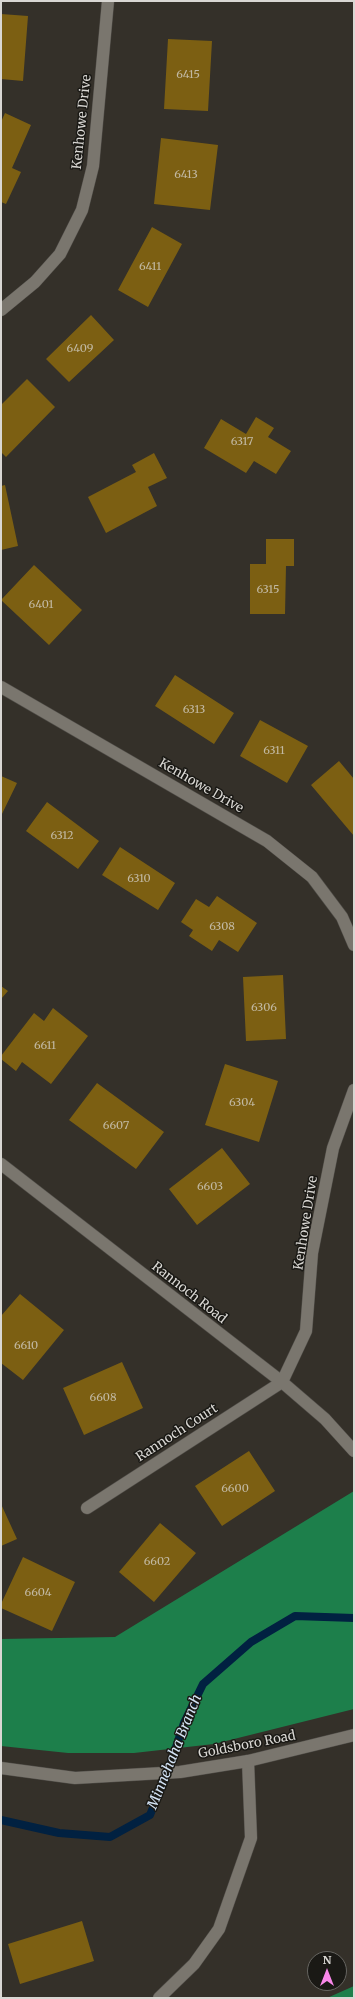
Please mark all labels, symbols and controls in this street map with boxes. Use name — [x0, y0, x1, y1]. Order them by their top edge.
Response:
house number: 6415 — [176, 68, 200, 82]
street label: Kenhowe Drive — [69, 74, 95, 170]
house number: 6413 — [174, 168, 198, 182]
house number: 6411 — [139, 260, 161, 274]
house number: 6409 — [66, 342, 94, 356]
house number: 6317 — [231, 435, 253, 449]
house number: 6315 — [257, 583, 279, 597]
house number: 6401 — [29, 598, 53, 612]
house number: 6313 — [183, 703, 205, 717]
house number: 6311 — [263, 744, 285, 758]
street label: Kenhowe Drive — [156, 755, 246, 817]
house number: 6312 — [50, 829, 74, 843]
house number: 6310 — [127, 872, 151, 886]
house number: 6308 — [209, 920, 235, 934]
house number: 6306 — [251, 1001, 277, 1015]
house number: 6611 — [34, 1039, 56, 1053]
house number: 6304 — [229, 1096, 255, 1110]
house number: 6607 — [103, 1119, 129, 1133]
street label: Kenhowe Drive — [291, 1175, 321, 1271]
house number: 6603 — [197, 1180, 223, 1194]
street label: Rannoch Road — [148, 1259, 230, 1327]
house number: 6610 — [14, 1339, 38, 1353]
house number: 6608 — [90, 1391, 116, 1405]
street label: Rannoch Court — [133, 1401, 221, 1465]
house number: 6600 — [221, 1482, 249, 1496]
house number: 6602 — [144, 1555, 170, 1569]
house number: 6604 — [25, 1586, 51, 1600]
water label: Minnehaha Branch — [144, 1692, 206, 1812]
street label: Goldsboro Road — [197, 1728, 297, 1762]
north arrow — [307, 1951, 347, 1991]
text: N — [323, 1953, 331, 1967]

